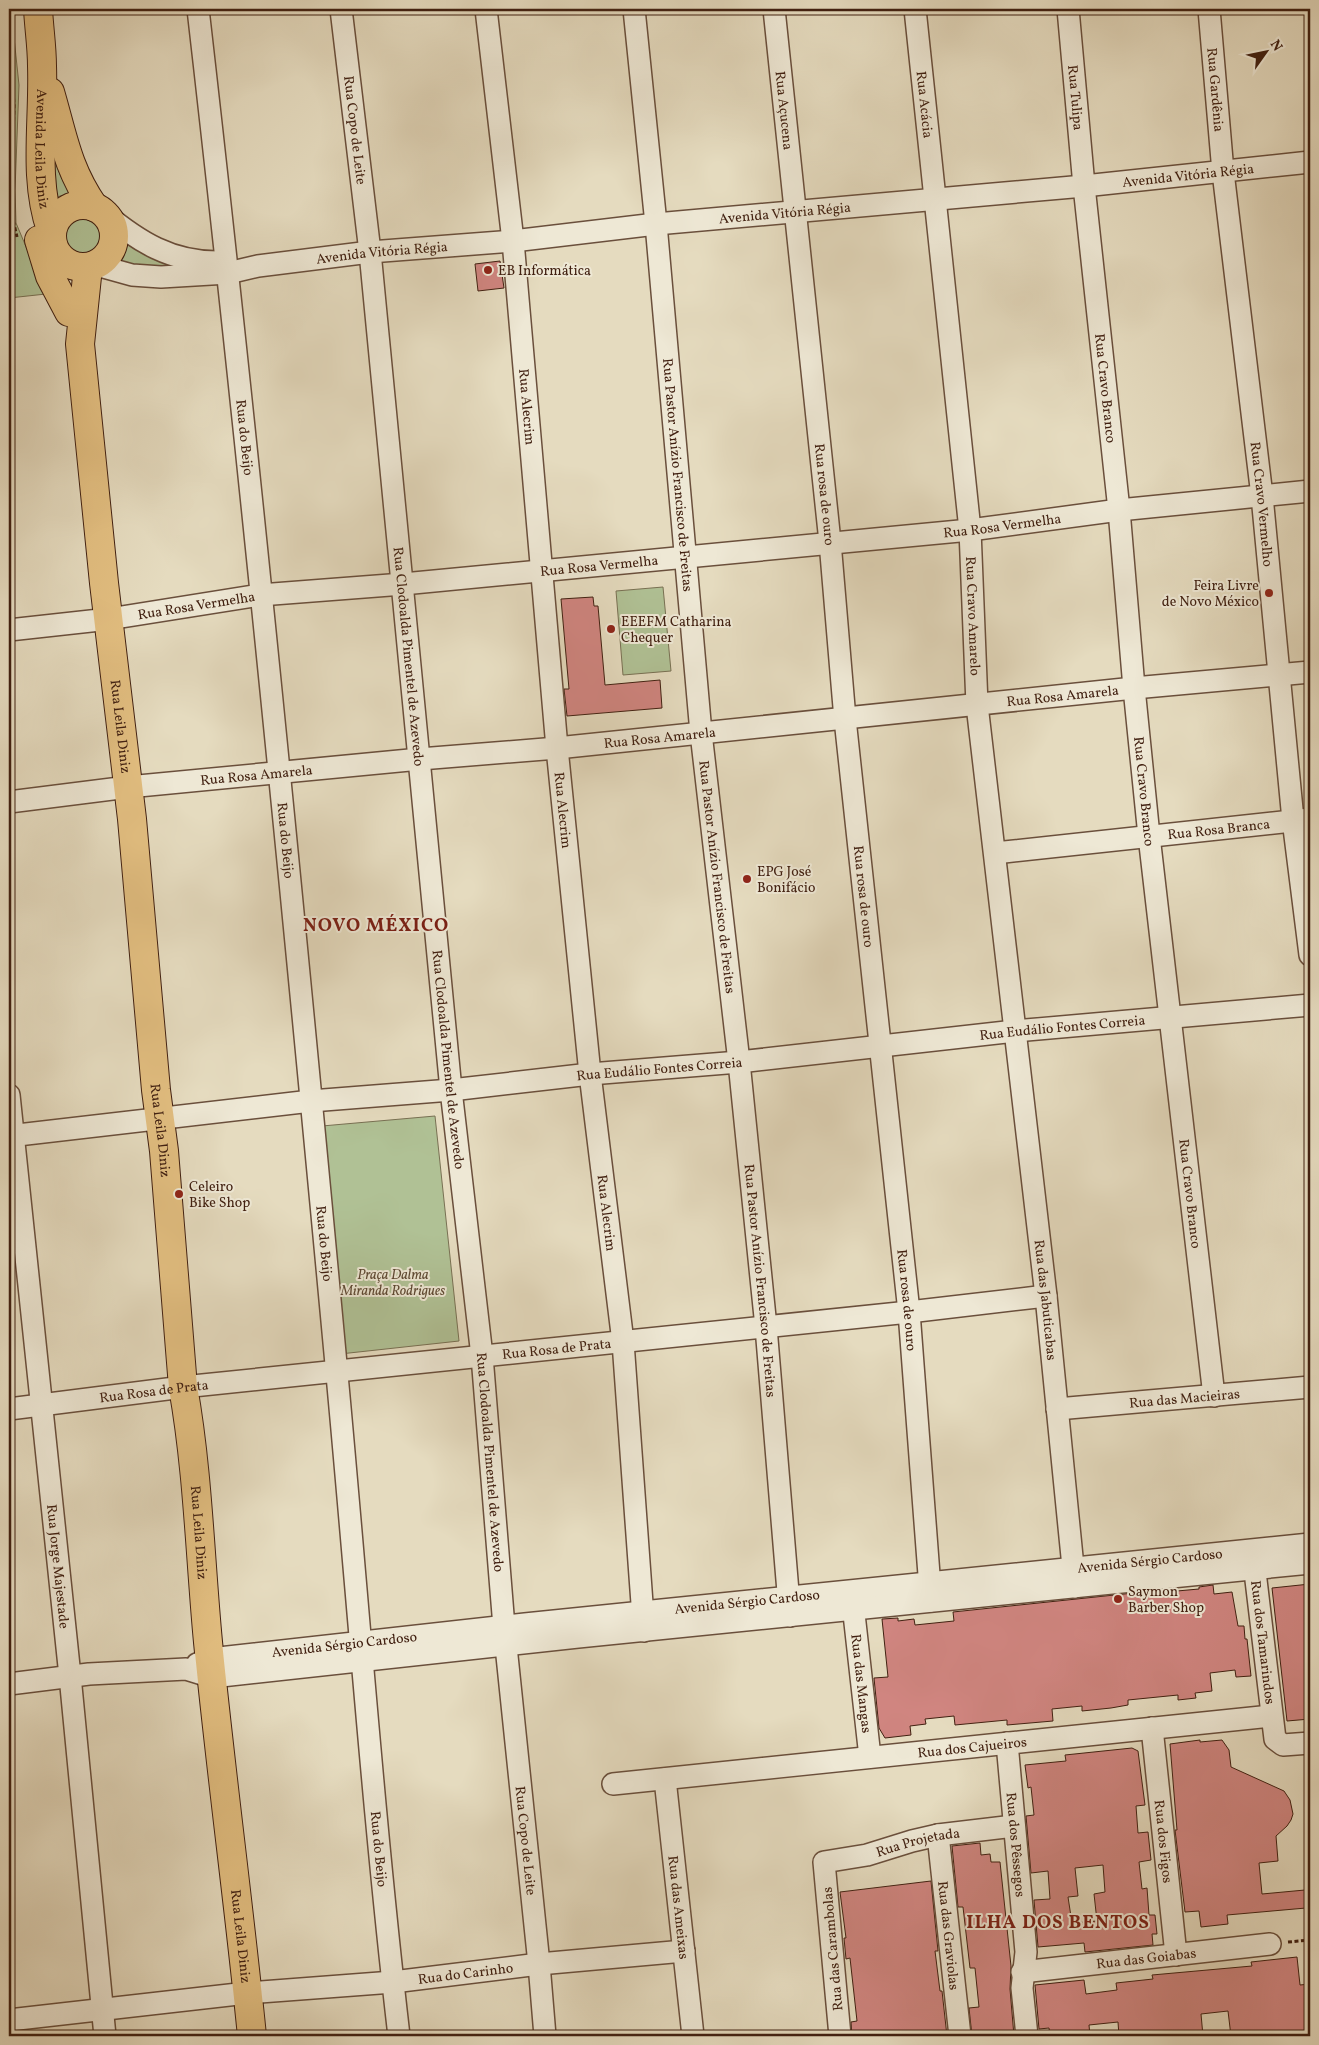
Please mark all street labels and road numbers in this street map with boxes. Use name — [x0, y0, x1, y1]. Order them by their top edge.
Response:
street label: Rua Gardênia — [1201, 47, 1228, 133]
street label: Rua Tulipa — [1062, 64, 1087, 131]
street label: Rua Açucena — [770, 70, 797, 151]
street label: Rua Acácia — [911, 70, 937, 139]
street label: Rua Copo de Leite — [338, 75, 370, 186]
street label: Avenida Leila Diniz — [29, 89, 53, 211]
street label: Avenida Vitória Régia — [1121, 160, 1255, 193]
street label: Avenida Vitória Régia — [718, 199, 852, 229]
street label: Avenida Vitória Régia — [315, 238, 449, 270]
street label: Rua Cravo Branco — [1089, 333, 1120, 444]
street label: Rua Pastor Anízio Francisco de Freitas — [657, 357, 696, 593]
street label: Rua Alecrim — [513, 368, 539, 446]
street label: Rua do Beijo — [230, 399, 257, 477]
street label: Rua Cravo Vermelho — [1245, 441, 1277, 568]
street label: Rua rosa de ouro — [809, 443, 838, 546]
street label: Rua Rosa Vermelha — [942, 510, 1063, 543]
street label: Rua Clodoalda Pimentel de Azevedo — [388, 546, 428, 767]
street label: Rua Rosa Vermelha — [539, 552, 659, 582]
street label: Rua Cravo Amarelo — [960, 556, 984, 676]
street label: Rua Rosa Vermelha — [136, 588, 257, 625]
street label: Rua Leila Diniz — [105, 679, 134, 774]
street label: Rua Rosa Amarela — [1006, 682, 1120, 712]
street label: Rua Rosa Amarela — [603, 724, 717, 754]
street label: Rua Cravo Branco — [1128, 736, 1158, 847]
street label: Rua Pastor Anízio Francisco de Freitas — [693, 760, 739, 995]
street label: Rua Rosa Amarela — [200, 761, 314, 791]
street label: Rua Alecrim — [548, 771, 575, 849]
street label: Rua do Beijo — [271, 802, 298, 879]
street label: Rua Rosa Branca — [1167, 815, 1271, 845]
street label: Rua rosa de ouro — [848, 845, 878, 949]
street label: Rua Clodoalda Pimentel de Azevedo — [426, 949, 468, 1170]
street label: Rua Eudálio Fontes Correia — [978, 1012, 1146, 1046]
street label: Rua Eudálio Fontes Correia — [576, 1054, 743, 1086]
street label: Rua Leila Diniz — [144, 1083, 174, 1178]
street label: Rua Cravo Branco — [1173, 1138, 1205, 1250]
street label: Rua Pastor Anízio Francisco de Freitas — [738, 1163, 780, 1398]
street label: Rua Alecrim — [591, 1174, 620, 1252]
street label: Rua do Beijo — [310, 1205, 336, 1283]
street label: Rua das Jabuticabas — [1029, 1239, 1060, 1361]
street label: Rua rosa de ouro — [891, 1248, 920, 1352]
street label: Rua Rosa de Prata — [501, 1335, 612, 1365]
street label: Rua Clodoalda Pimentel de Azevedo — [471, 1352, 508, 1573]
street label: Rua Rosa de Prata — [98, 1376, 210, 1408]
street label: Rua das Macieiras — [1128, 1385, 1241, 1414]
street label: Rua Leila Diniz — [185, 1485, 211, 1580]
street label: Rua Jorge Majestade — [41, 1503, 73, 1630]
street label: Avenida Sérgio Cardoso — [1076, 1545, 1224, 1579]
street label: Rua dos Tamarindos — [1245, 1580, 1279, 1706]
street label: Avenida Sérgio Cardoso — [674, 1586, 821, 1620]
street label: Avenida Sérgio Cardoso — [271, 1628, 418, 1663]
street label: Rua das Mangas — [845, 1633, 875, 1734]
street label: Rua dos Cajueiros — [917, 1733, 1028, 1763]
street label: Rua Copo de Leite — [510, 1785, 540, 1897]
street label: Rua dos Pêssegos — [1001, 1791, 1029, 1898]
street label: Rua dos Figos — [1149, 1799, 1176, 1884]
street label: Rua do Beijo — [365, 1810, 391, 1888]
street label: Rua Projetada — [874, 1824, 961, 1863]
street label: Rua das Ameixas — [662, 1854, 693, 1960]
street label: Rua das Graviolas — [932, 1880, 963, 1991]
street label: Rua das Carambolas — [819, 1886, 848, 2012]
street label: Rua Leila Diniz — [225, 1889, 254, 1984]
street label: Rua das Goiabas — [1095, 1944, 1197, 1975]
street label: Rua do Carinho — [417, 1959, 514, 1990]

